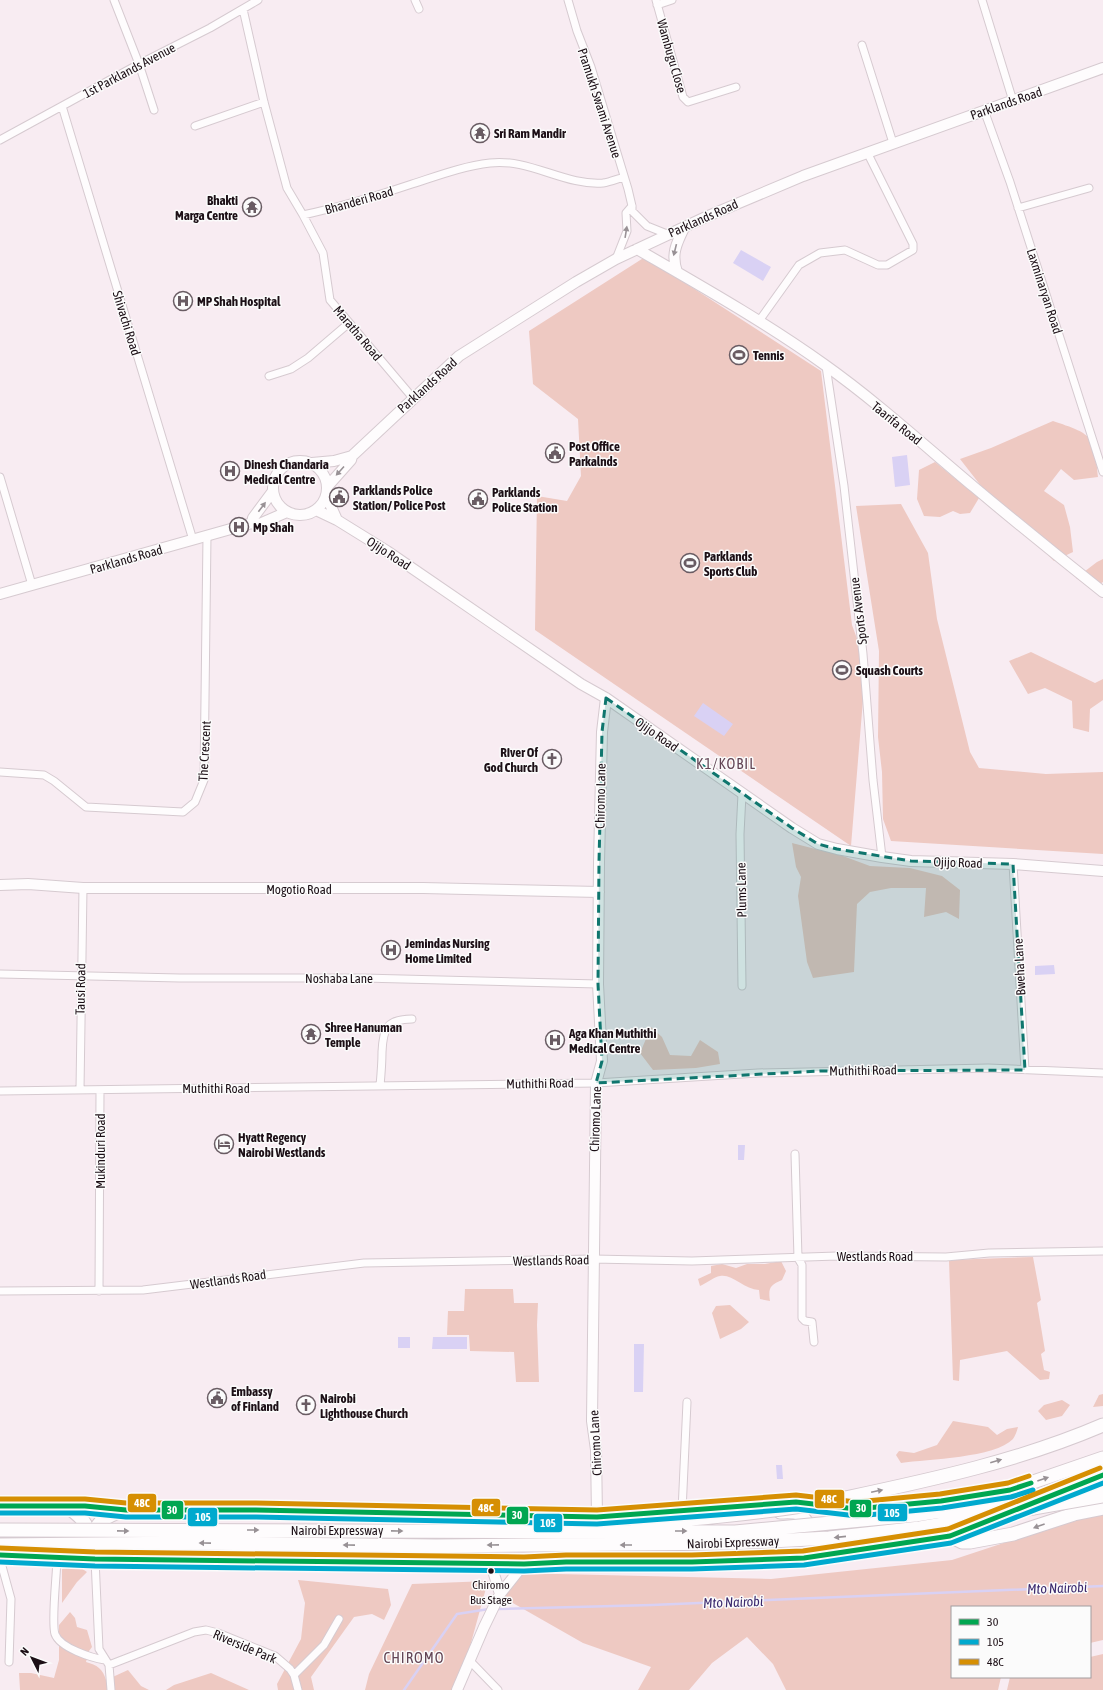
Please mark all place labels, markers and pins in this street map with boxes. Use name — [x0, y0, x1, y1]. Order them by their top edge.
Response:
temple icon: Sri Ram Mandir — [469, 122, 491, 144]
place label: Sri Ram Mandir — [494, 126, 567, 141]
place label: Bhakti Marga Centre — [175, 193, 238, 223]
temple icon: Bhakti Marga Centre — [241, 196, 263, 218]
hospital icon: MP Shah Hospital — [172, 290, 194, 312]
place label: MP Shah Hospital — [197, 294, 281, 309]
sports icon: Tennis — [728, 344, 750, 366]
place label: Tennis — [753, 348, 784, 363]
place label: Post Office Parkalnds — [569, 439, 620, 469]
public building icon: Post Office Parkalnds — [544, 442, 566, 464]
place label: Dinesh Chandaria Medical Centre — [244, 457, 329, 487]
hospital icon: Dinesh Chandaria Medical Centre — [219, 460, 241, 482]
place label: Parklands Police Station/ Police Post — [353, 483, 446, 513]
place label: Parklands Police Station — [492, 485, 558, 515]
public building icon: Parklands Police Station/ Police Post — [328, 486, 350, 508]
public building icon: Parklands Police Station — [467, 488, 489, 510]
hospital icon: Mp Shah — [228, 516, 250, 538]
place label: Mp Shah — [253, 520, 294, 535]
place label: Parklands Sports Club — [704, 549, 757, 579]
sports icon: Parklands Sports Club — [679, 552, 701, 574]
sports icon: Squash Courts — [831, 659, 853, 681]
place label: Squash Courts — [856, 663, 923, 678]
place label: RIver Of God Church — [484, 745, 538, 775]
church icon: RIver Of God Church — [541, 748, 563, 770]
place label: Jemindas Nursing Home Limited — [404, 936, 490, 966]
hospital icon: Jemindas Nursing Home Limited — [380, 939, 402, 961]
place label: Shree Hanuman Temple — [325, 1020, 402, 1050]
temple icon: Shree Hanuman Temple — [300, 1023, 322, 1045]
place label: Aga Khan Muthithi Medical Centre — [568, 1026, 656, 1056]
hospital icon: Aga Khan Muthithi Medical Centre — [544, 1029, 566, 1051]
place label: Hyatt Regency Nairobi Westlands — [238, 1130, 326, 1160]
hotel icon: Hyatt Regency Nairobi Westlands — [213, 1133, 235, 1155]
place label: Embassy of Finland — [231, 1384, 279, 1414]
public building icon: Embassy of Finland — [206, 1387, 228, 1409]
place label: Nairobi Lighthouse Church — [320, 1391, 408, 1421]
church icon: Nairobi Lighthouse Church — [295, 1394, 317, 1416]
marker: Chiromo Bus Stage — [486, 1566, 496, 1576]
place label: Chiromo Bus Stage — [470, 1578, 512, 1607]

